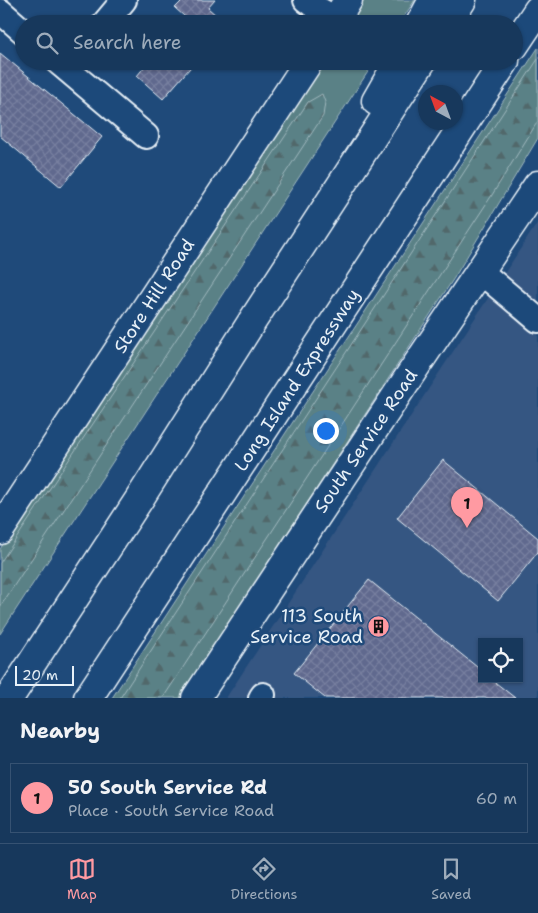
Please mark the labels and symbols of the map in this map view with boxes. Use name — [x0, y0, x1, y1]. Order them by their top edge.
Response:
north arrow — [418, 85, 463, 130]
street label: Store Hill Road — [108, 234, 200, 358]
street label: Long Island Expressway — [229, 284, 365, 476]
street label: South Service Road — [309, 364, 423, 518]
your location — [313, 418, 339, 444]
pin: 1 — [451, 487, 483, 528]
place label: 113 South Service Road — [250, 604, 363, 649]
building icon: 113 South Service Road — [367, 614, 391, 638]
scale bar — [15, 663, 74, 686]

